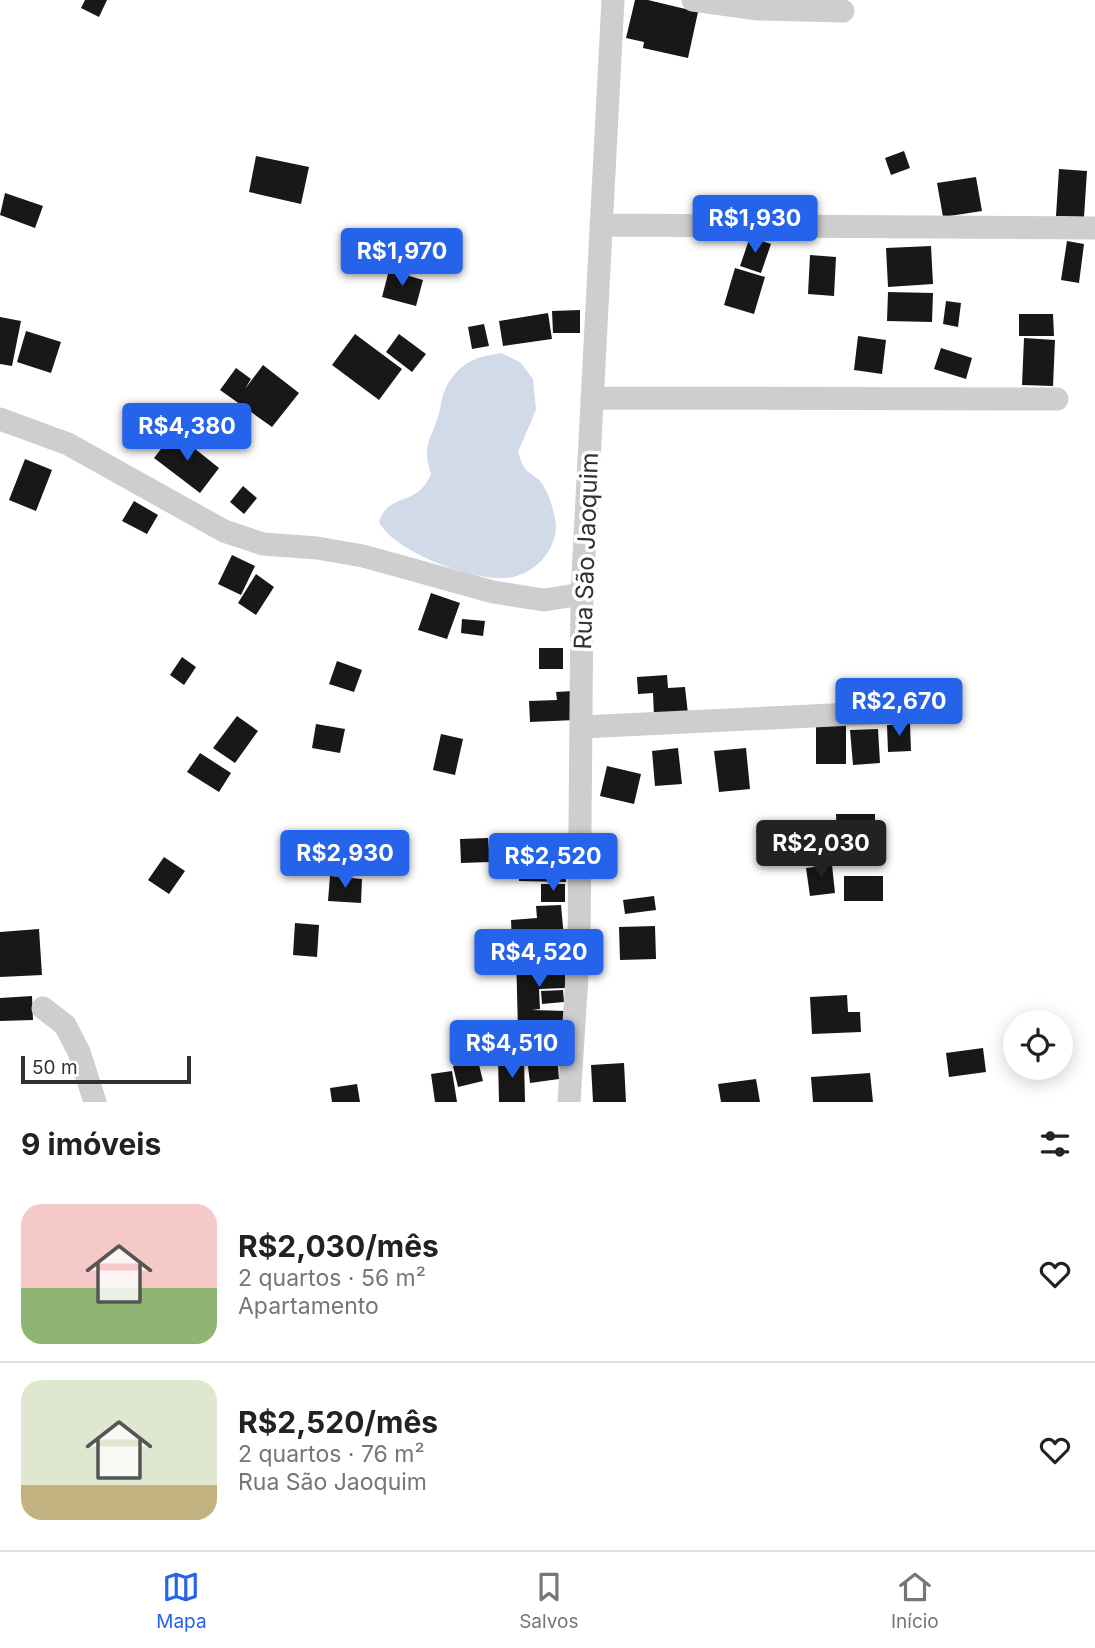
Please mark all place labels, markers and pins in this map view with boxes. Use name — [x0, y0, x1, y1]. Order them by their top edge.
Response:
pin: R$1,930 — [690, 196, 820, 255]
pin: R$1,970 — [337, 229, 467, 288]
pin: R$4,380 — [122, 404, 252, 463]
pin: R$2,670 — [834, 678, 964, 738]
pin: R$2,030 — [756, 820, 886, 880]
pin: R$2,930 — [280, 830, 410, 890]
pin: R$2,520 — [488, 834, 618, 893]
pin: R$4,520 — [474, 930, 604, 989]
pin: R$4,510 — [447, 1020, 577, 1080]

